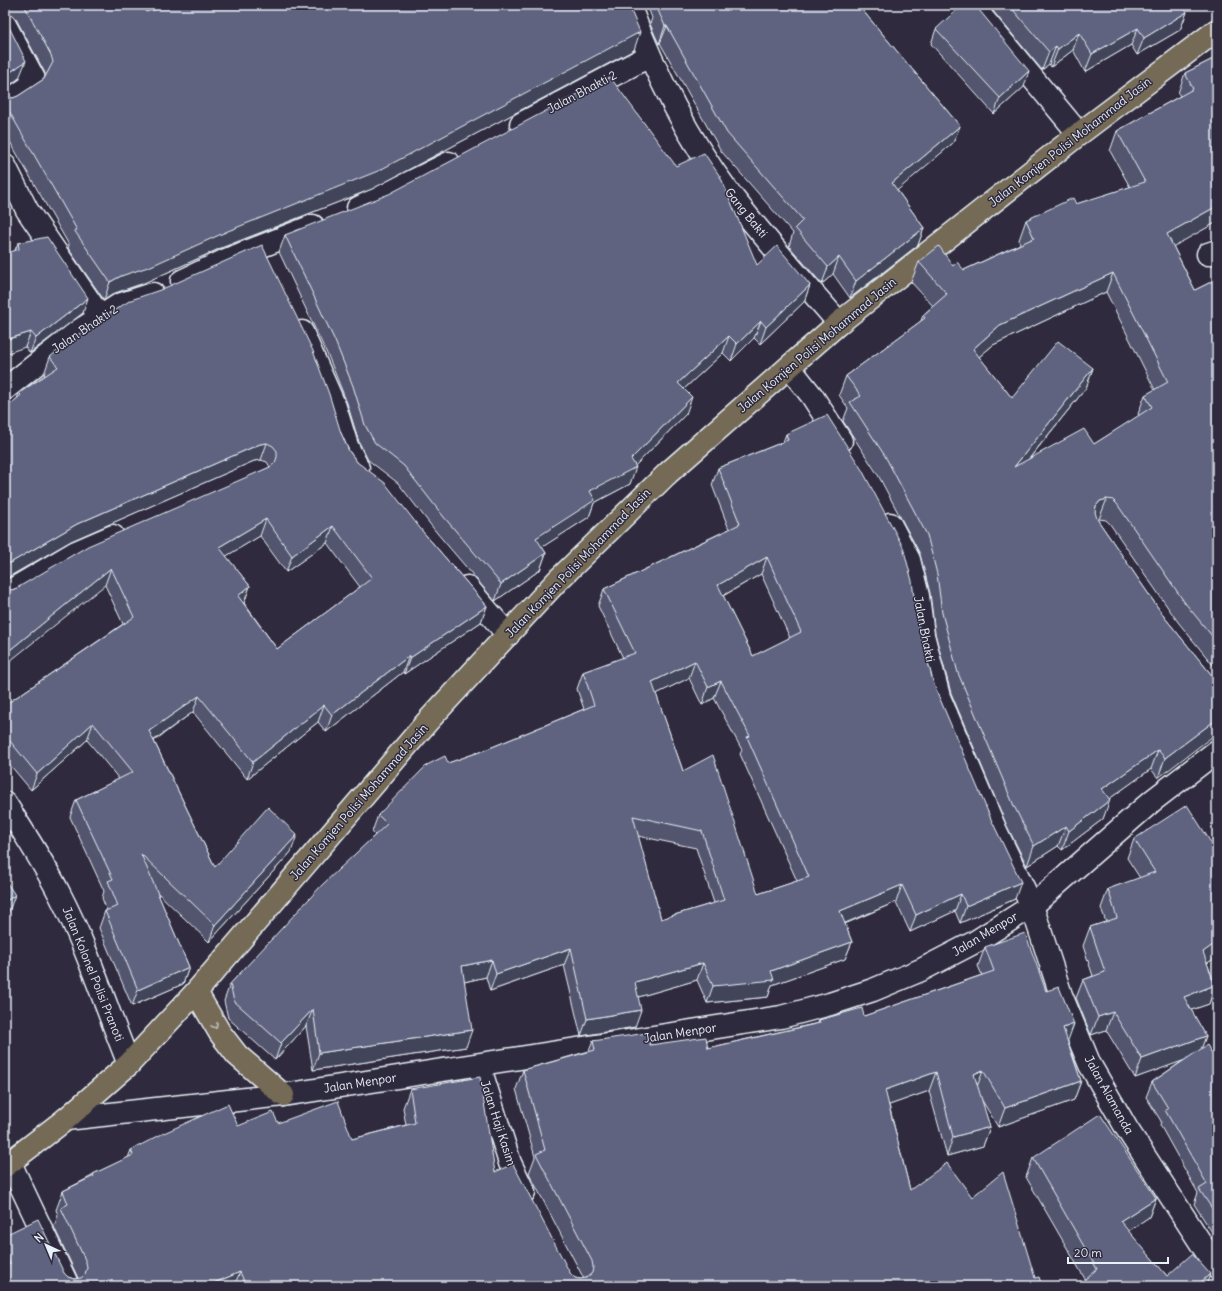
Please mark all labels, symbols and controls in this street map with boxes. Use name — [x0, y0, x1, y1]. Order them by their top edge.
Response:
street label: Jalan Bhakti 2 — [545, 67, 619, 116]
street label: Jalan Komjen Polisi Mohammad Jasin — [986, 74, 1154, 210]
street label: Gang Bakti — [722, 185, 771, 241]
street label: Jalan Komjen Polisi Mohammad Jasin — [735, 274, 899, 415]
street label: Jalan Bhakti 2 — [49, 301, 121, 356]
street label: Jalan Komjen Polisi Mohammad Jasin — [502, 485, 653, 640]
street label: Jalan Bhakti — [911, 595, 938, 663]
street label: Jalan Komjen Polisi Mohammad Jasin — [287, 721, 431, 883]
street label: Jalan Kolonel Polisi Pranoti — [60, 904, 127, 1043]
street label: Jalan Menpor — [949, 908, 1020, 959]
street label: Jalan Menpor — [642, 1019, 718, 1046]
one-way arrow — [211, 1021, 218, 1029]
street label: Jalan Alamanda — [1082, 1053, 1137, 1137]
street label: Jalan Menpor — [322, 1069, 398, 1096]
street label: Jalan Haji Kasim — [478, 1078, 519, 1168]
north arrow — [26, 1225, 66, 1265]
text: N — [31, 1230, 47, 1245]
scale bar — [1068, 1239, 1168, 1265]
text: 20 m — [1074, 1245, 1102, 1260]

